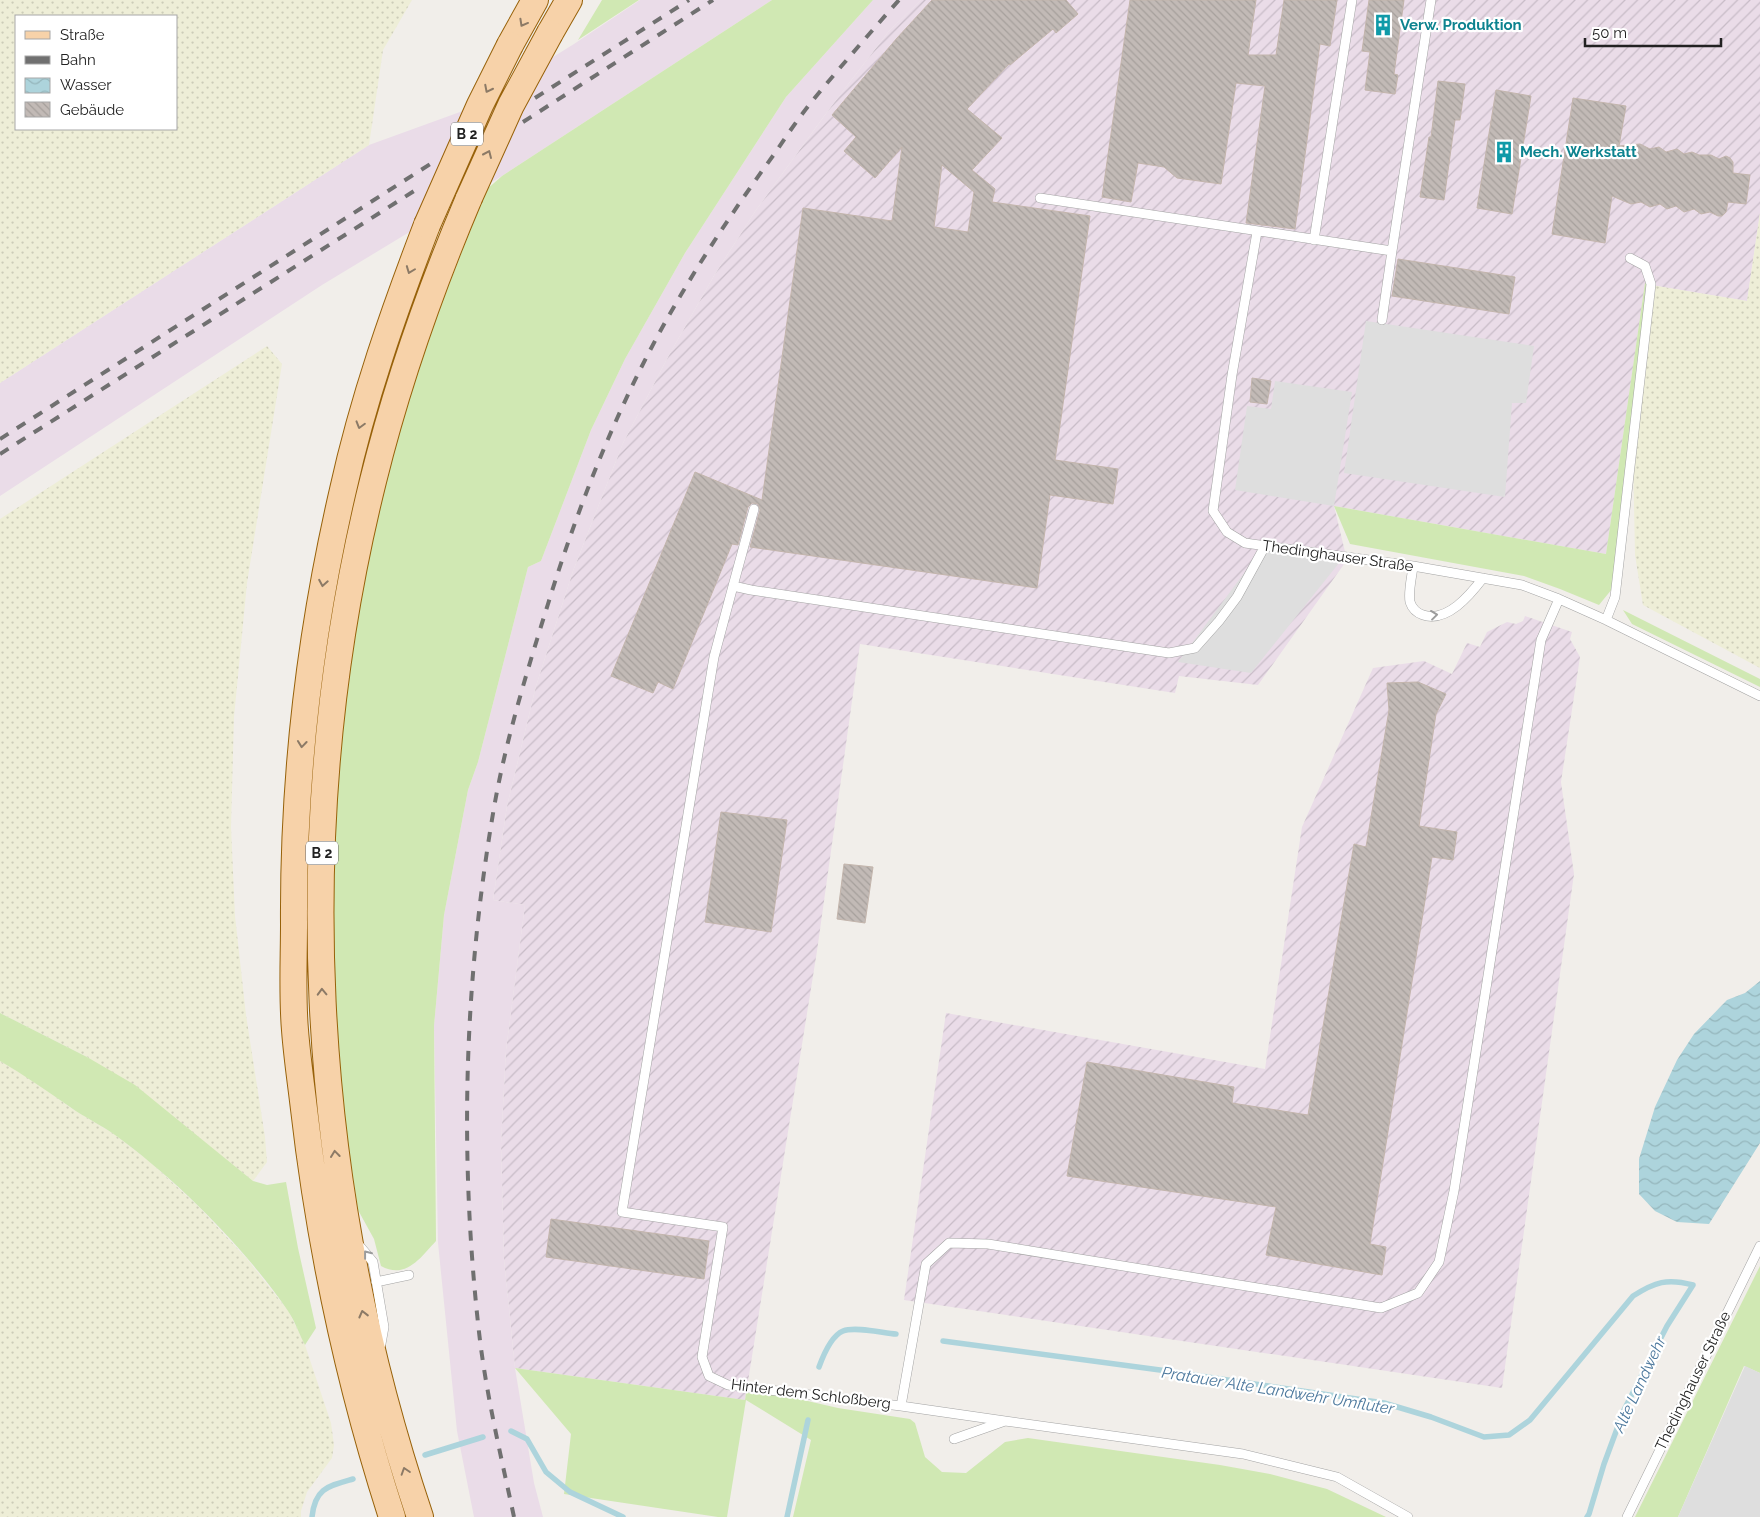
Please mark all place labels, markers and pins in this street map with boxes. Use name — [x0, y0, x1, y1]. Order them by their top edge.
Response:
building icon: Verw. Produktion — [1370, 12, 1396, 38]
place label: Verw. Produktion — [1400, 16, 1522, 34]
building icon: Mech. Werkstatt — [1491, 139, 1517, 165]
place label: Mech. Werkstatt — [1520, 143, 1637, 161]

